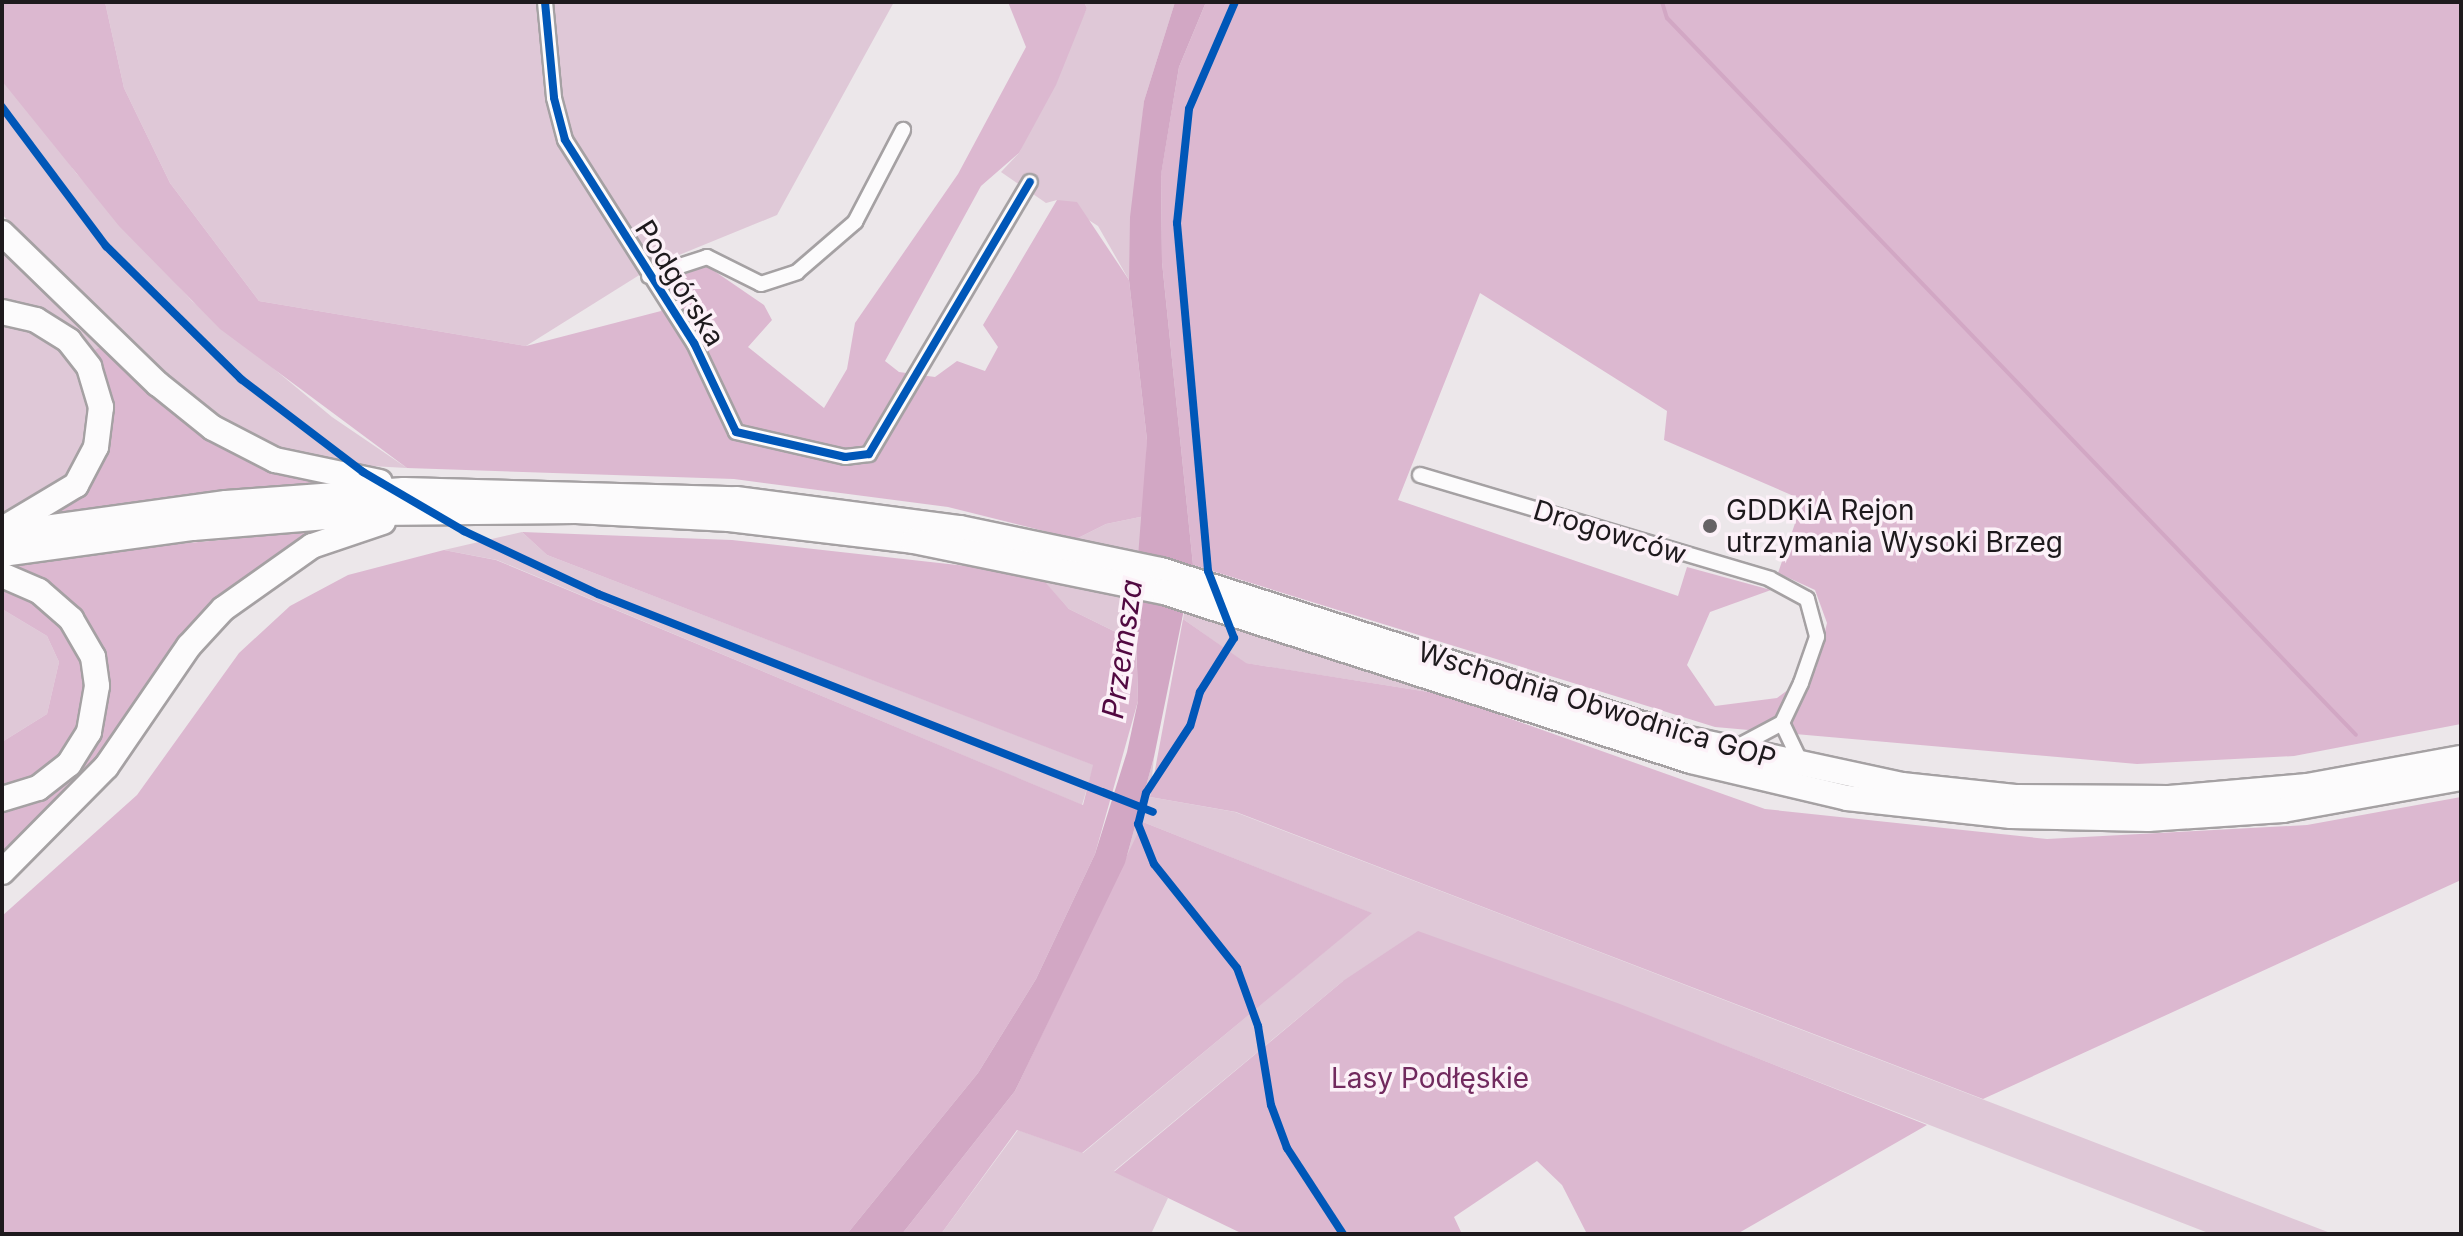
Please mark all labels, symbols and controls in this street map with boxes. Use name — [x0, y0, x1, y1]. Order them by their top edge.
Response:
street label: Podgórska — [628, 214, 732, 352]
street label: Drogowców — [1529, 493, 1691, 571]
place label: GDDKiA Rejon utrzymania Wysoki Brzeg — [1726, 493, 2063, 559]
marker: GDDKiA Rejon utrzymania Wysoki Brzeg — [1701, 517, 1719, 535]
water label: Przemsza — [1094, 577, 1150, 721]
street label: Wschodnia Obwodnica GOP — [1414, 634, 1780, 776]
park label: Lasy Podłęskie — [1331, 1061, 1529, 1095]

